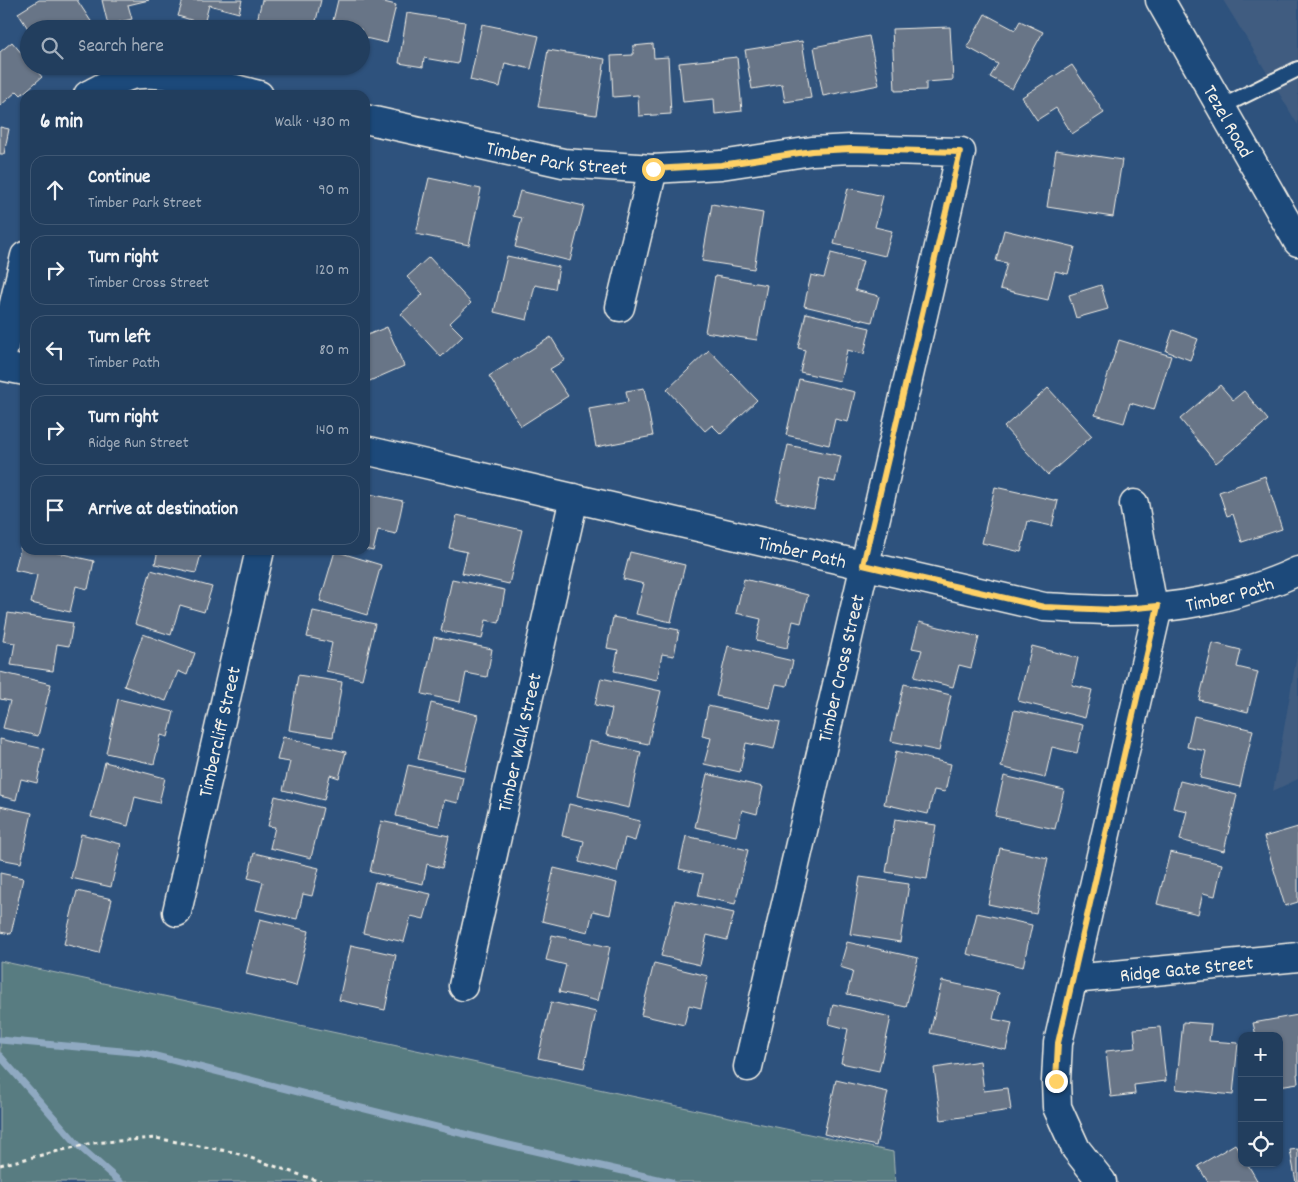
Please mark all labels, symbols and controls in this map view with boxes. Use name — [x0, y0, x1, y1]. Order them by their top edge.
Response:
search box — [20, 20, 370, 75]
icon: search — [38, 34, 66, 62]
text: Search here — [78, 34, 164, 61]
street label: Tezel Road — [1194, 81, 1258, 164]
text: 6 min — [40, 108, 83, 138]
text: Walk · 430 m — [275, 111, 350, 134]
street label: Timber Park Street — [483, 135, 628, 184]
route start — [642, 158, 665, 181]
text: Continue — [88, 165, 150, 192]
icon: ahead — [41, 176, 69, 204]
text: 90 m — [318, 179, 349, 202]
text: Timber Park Street — [88, 192, 202, 215]
text: Turn right — [88, 245, 159, 272]
icon: right — [41, 256, 69, 284]
text: 120 m — [315, 259, 349, 282]
text: Timber Cross Street — [88, 272, 209, 295]
text: Turn left — [88, 325, 151, 352]
icon: left — [41, 336, 69, 364]
text: 80 m — [319, 339, 349, 362]
text: Timber Path — [88, 352, 160, 375]
text: Turn right — [88, 405, 159, 432]
icon: right — [41, 416, 69, 444]
text: 140 m — [315, 419, 349, 442]
text: Ridge Run Street — [88, 432, 189, 455]
icon: arrive — [41, 496, 69, 524]
text: Arrive at destination — [88, 497, 238, 524]
street label: Timber Path — [755, 530, 849, 578]
street label: Timber Path — [1184, 571, 1279, 621]
street label: Timber Cross Street — [812, 592, 874, 745]
street label: Timbercliff Street — [193, 664, 250, 801]
street label: Timber Walk Street — [492, 671, 551, 815]
street label: Ridge Gate Street — [1119, 950, 1255, 991]
map controls — [1238, 1032, 1283, 1167]
button: + — [1238, 1032, 1283, 1077]
route end — [1045, 1070, 1068, 1093]
button: − — [1238, 1077, 1283, 1122]
button: locate — [1238, 1122, 1283, 1167]

